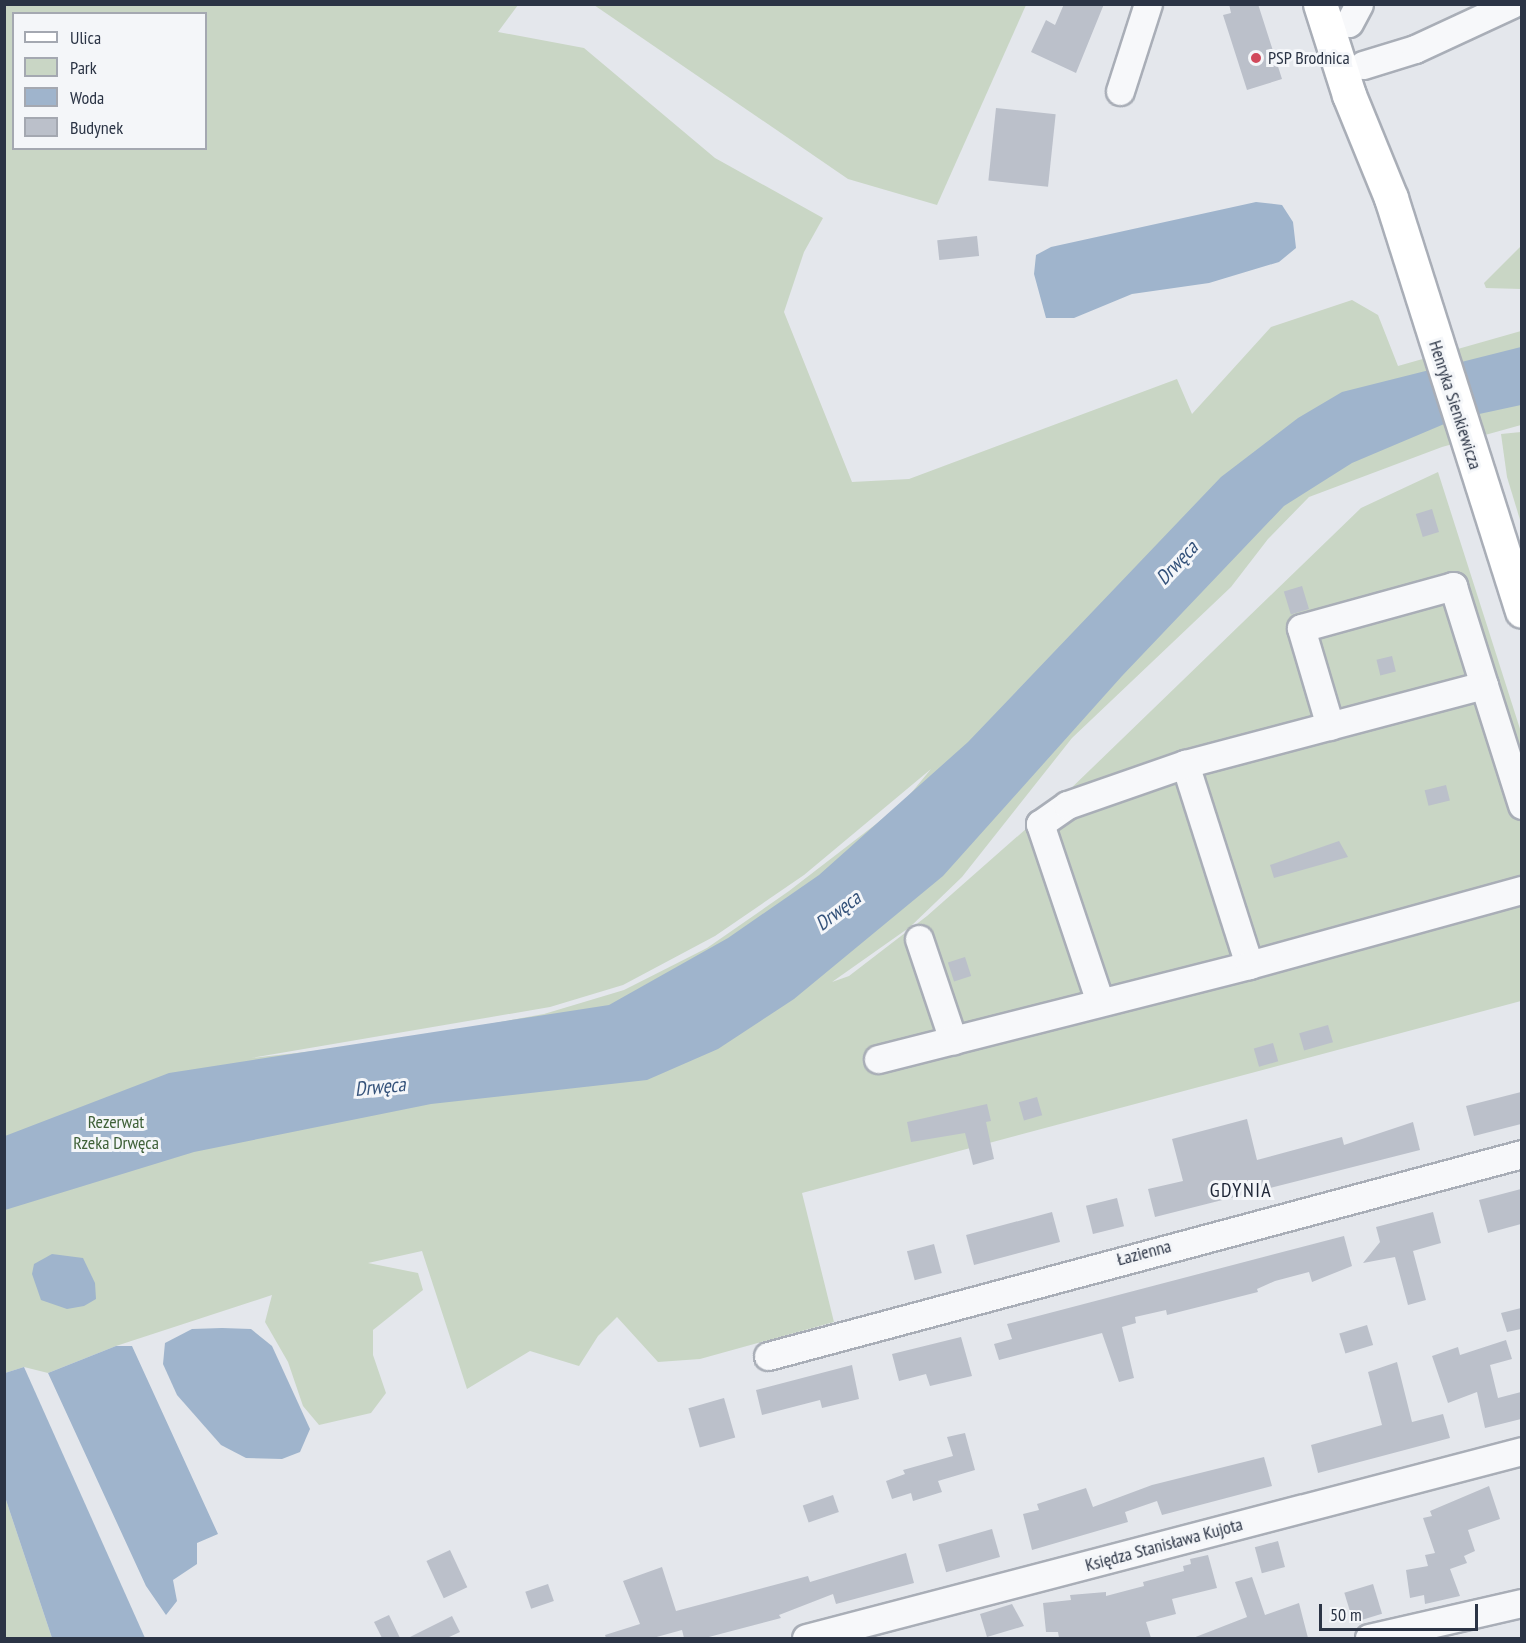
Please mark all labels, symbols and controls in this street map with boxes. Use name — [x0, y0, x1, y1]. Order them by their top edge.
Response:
legend — [12, 12, 207, 150]
text: Ulica — [70, 26, 101, 49]
place label: PSP Brodnica — [1268, 47, 1350, 69]
marker: PSP Brodnica — [1249, 51, 1263, 65]
text: Park — [70, 56, 97, 79]
text: Woda — [70, 86, 104, 109]
text: Budynek — [70, 116, 123, 139]
street label: Henryka Sienkiewicza — [1424, 338, 1486, 472]
water label: Drwęca — [1151, 536, 1203, 590]
water label: Drwęca — [811, 886, 865, 936]
water label: Drwęca — [354, 1072, 406, 1102]
park label: Rezerwat Rzeka Drwęca — [73, 1112, 159, 1154]
district label: GDYNIA — [1210, 1178, 1272, 1202]
street label: Łazienna — [1114, 1235, 1174, 1271]
street label: Księdza Stanisława Kujota — [1083, 1514, 1245, 1576]
scale bar — [1322, 1592, 1481, 1630]
text: 50 m — [1330, 1603, 1362, 1626]

